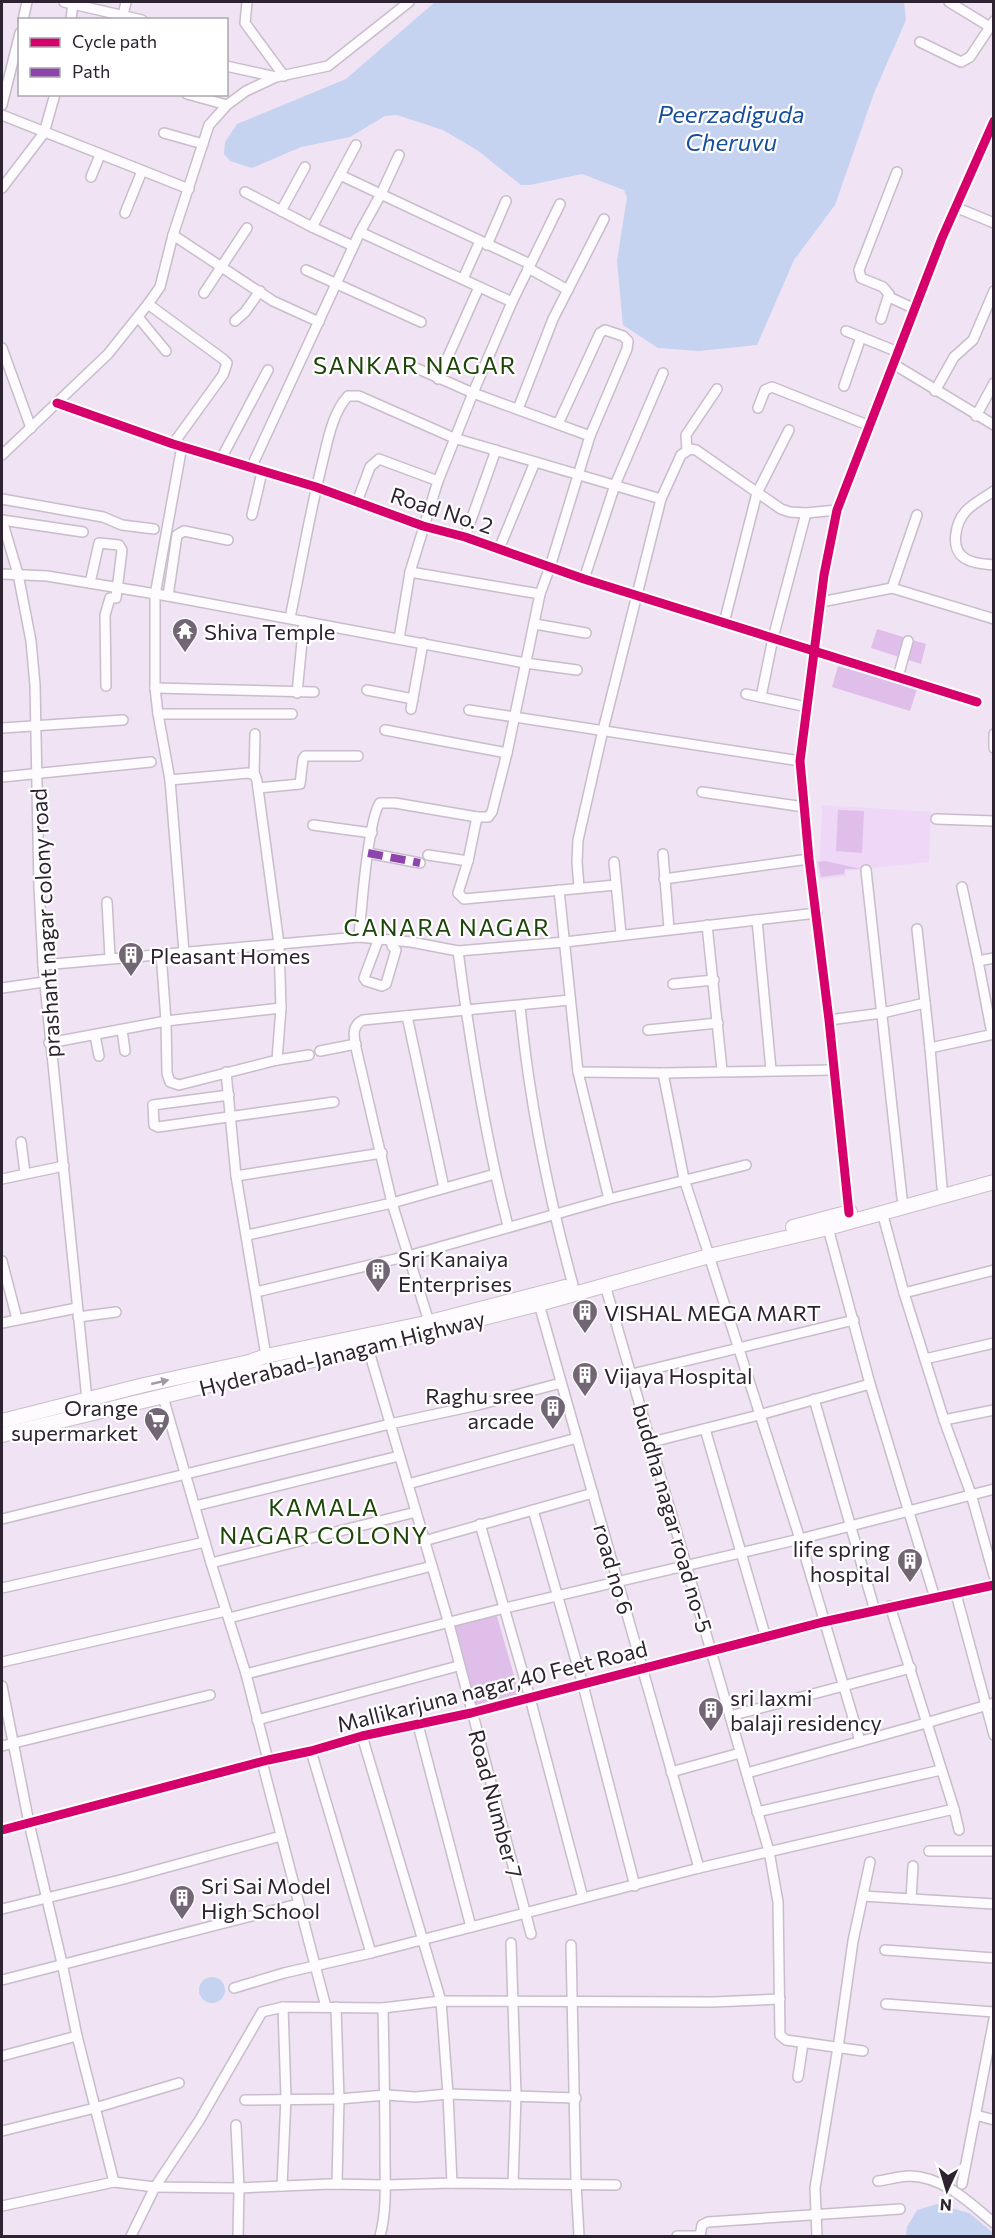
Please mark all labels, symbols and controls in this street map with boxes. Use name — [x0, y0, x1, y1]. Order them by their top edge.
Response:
legend — [18, 18, 228, 96]
text: Cycle path — [72, 30, 157, 52]
text: Path — [72, 60, 110, 82]
water label: Peerzadiguda Cheruvu — [658, 99, 804, 156]
district label: SANKAR NAGAR — [313, 350, 517, 379]
street label: Road No. 2 — [387, 481, 497, 539]
temple icon: Shiva Temple — [170, 616, 200, 654]
place label: Shiva Temple — [204, 618, 335, 645]
street label: prashant nagar colony road — [24, 788, 66, 1058]
district label: CANARA NAGAR — [343, 912, 551, 941]
building icon: Pleasant Homes — [116, 940, 146, 978]
place label: Pleasant Homes — [150, 942, 310, 969]
place label: Sri Kanaiya Enterprises — [398, 1245, 512, 1297]
building icon: Sri Kanaiya Enterprises — [363, 1256, 393, 1294]
building icon: VISHAL MEGA MART — [570, 1297, 600, 1335]
place label: VISHAL MEGA MART — [604, 1299, 821, 1326]
street label: Hyderabad-Janagam Highway — [196, 1304, 488, 1402]
building icon: Vijaya Hospital — [570, 1360, 600, 1398]
place label: Vijaya Hospital — [604, 1362, 753, 1389]
one-way arrow — [151, 1376, 169, 1386]
place label: Raghu sree arcade — [425, 1382, 534, 1434]
building icon: Raghu sree arcade — [538, 1393, 568, 1431]
place label: Orange supermarket — [11, 1394, 138, 1446]
street label: buddha nagar road no-5 — [627, 1400, 719, 1636]
supermarket icon: Orange supermarket — [142, 1405, 172, 1443]
district label: KAMALA NAGAR COLONY — [219, 1492, 429, 1549]
street label: road no 6 — [588, 1520, 640, 1618]
place label: life spring hospital — [793, 1535, 890, 1587]
building icon: life spring hospital — [895, 1546, 925, 1584]
street label: Mallikarjuna nagar,40 Feet Road — [334, 1634, 650, 1738]
place label: sri laxmi balaji residency — [730, 1684, 882, 1736]
building icon: sri laxmi balaji residency — [696, 1695, 726, 1733]
street label: Road Number 7 — [463, 1727, 529, 1881]
place label: Sri Sai Model High School — [201, 1872, 331, 1924]
building icon: Sri Sai Model High School — [167, 1883, 197, 1921]
north arrow — [917, 2160, 977, 2220]
text: N — [939, 2196, 953, 2215]

